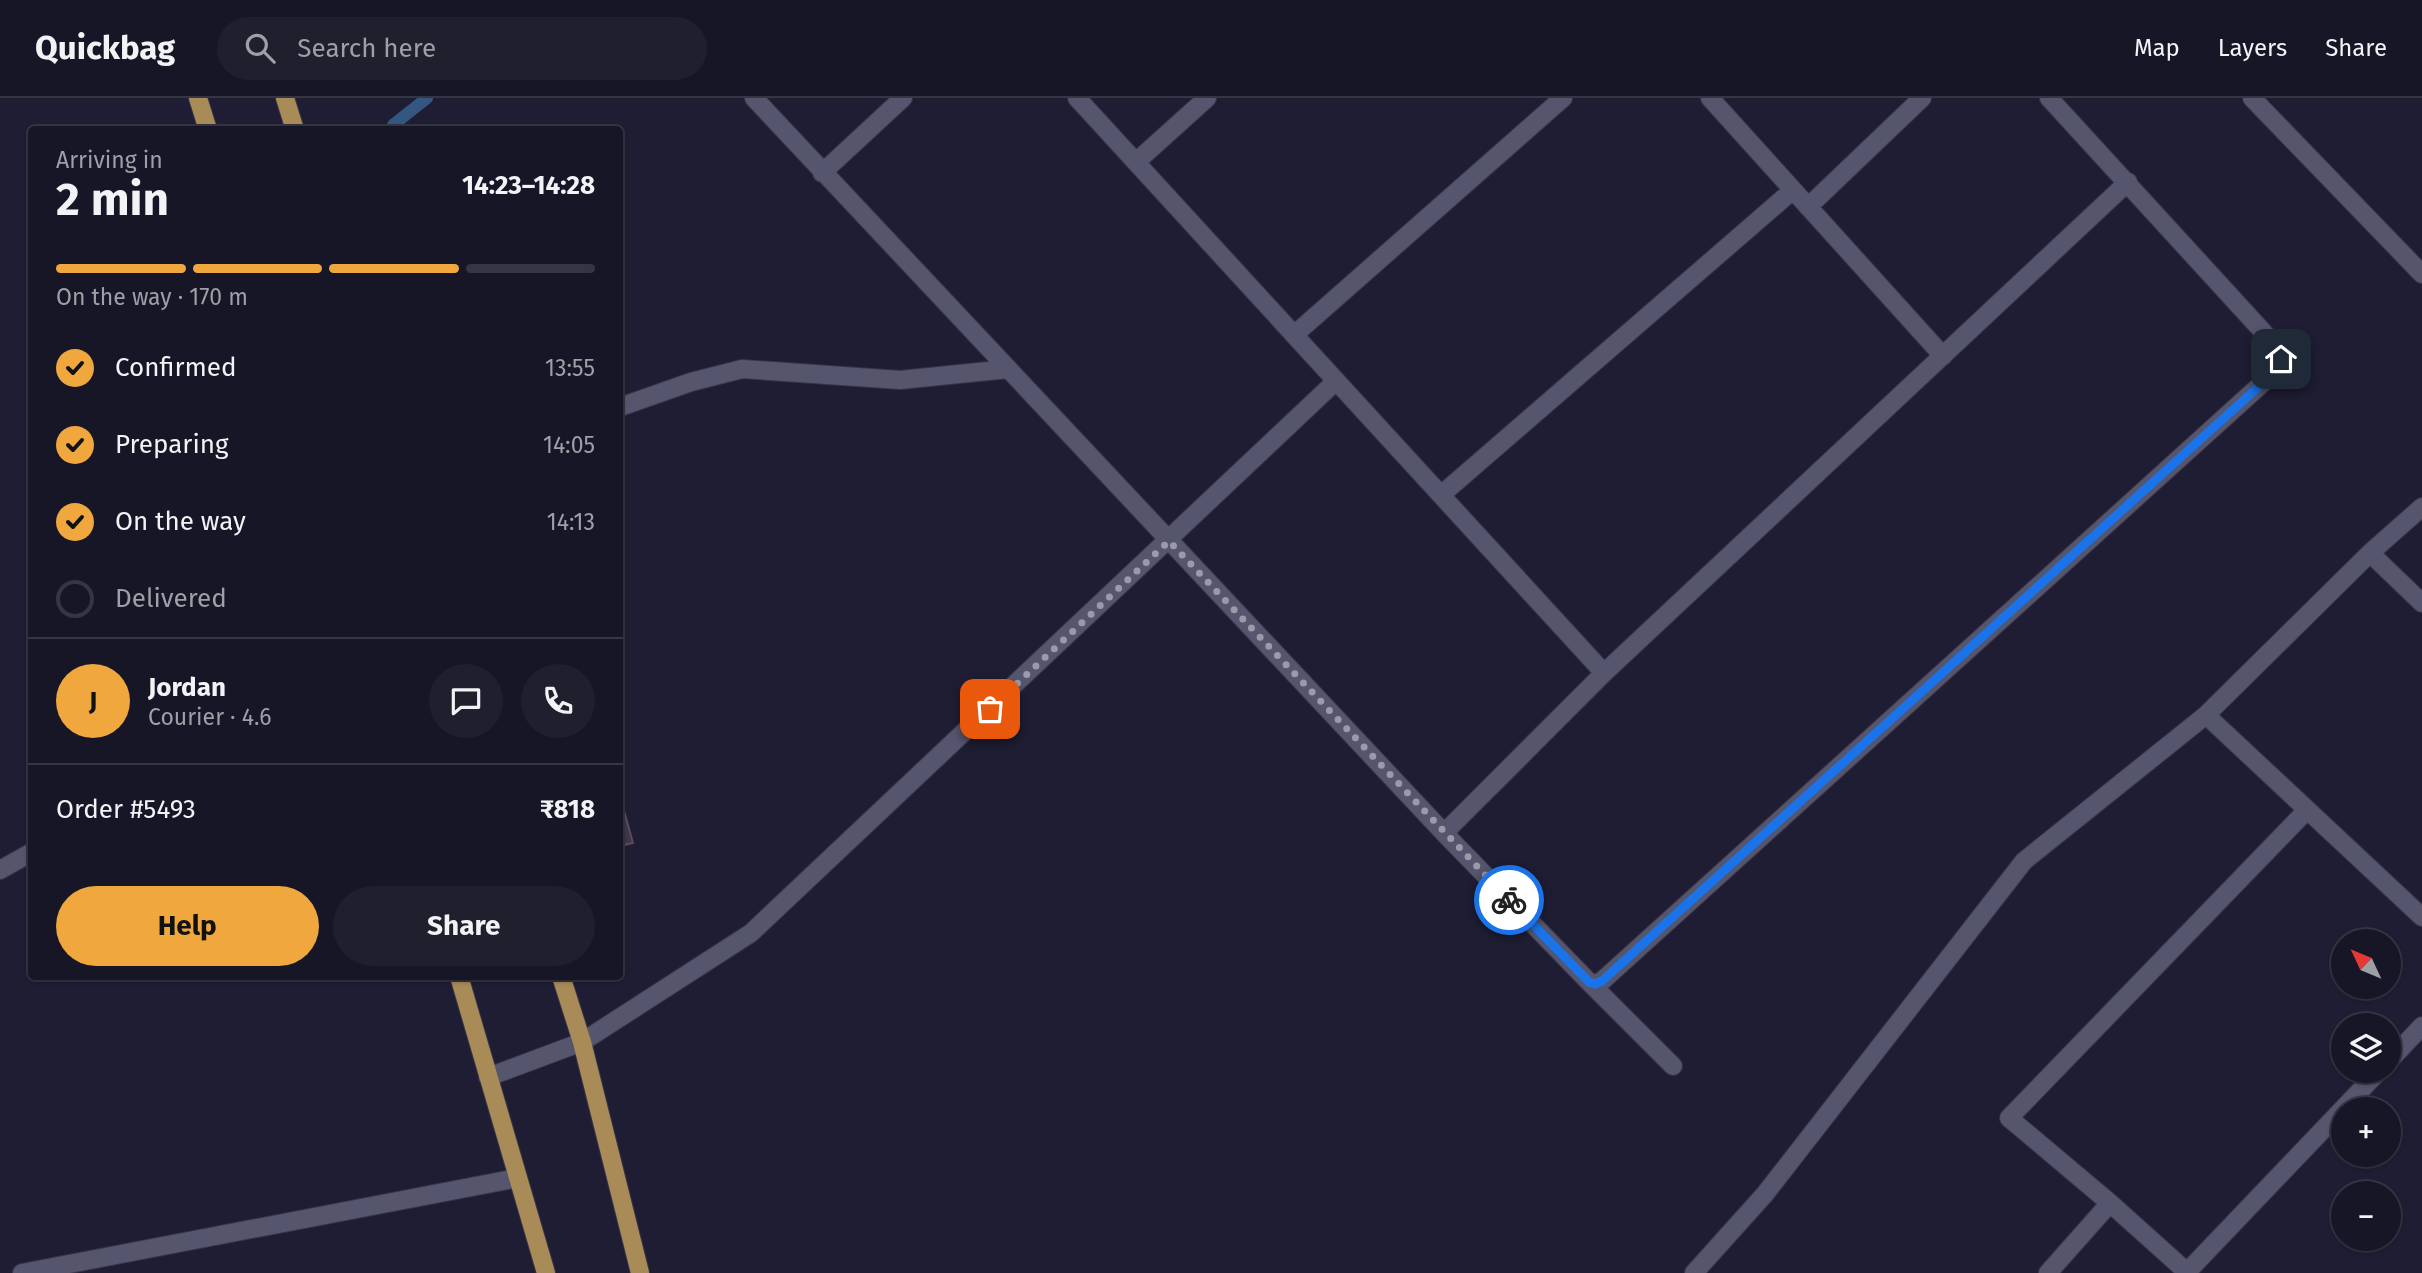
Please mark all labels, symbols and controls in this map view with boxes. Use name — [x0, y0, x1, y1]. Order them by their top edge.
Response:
search box — [217, 17, 707, 80]
text: Quickbag — [35, 28, 175, 68]
icon: search — [241, 29, 279, 67]
text: Search here — [297, 33, 436, 64]
text: Map — [2134, 34, 2180, 62]
text: Layers — [2218, 34, 2287, 62]
text: Share — [2325, 34, 2387, 62]
text: Arriving in — [56, 146, 163, 174]
text: 14:23–14:28 — [462, 170, 595, 201]
text: 2 min — [56, 172, 169, 227]
text: On the way · 170 m — [56, 283, 248, 311]
pin — [2251, 329, 2311, 389]
icon: home — [2262, 340, 2300, 378]
icon: check — [56, 349, 94, 387]
text: Confirmed — [115, 352, 236, 383]
text: 13:55 — [545, 354, 595, 382]
icon: check — [56, 426, 94, 464]
text: Preparing — [115, 429, 228, 460]
text: 14:05 — [543, 431, 595, 459]
icon: check — [56, 503, 94, 541]
text: On the way — [115, 506, 246, 537]
text: 14:13 — [547, 508, 595, 536]
text: Delivered — [115, 583, 227, 614]
button: chat — [429, 664, 503, 738]
button: phone — [521, 664, 595, 738]
text: Jordan — [148, 672, 226, 703]
pin — [960, 679, 1020, 739]
text: J — [89, 686, 97, 717]
icon: bag — [971, 690, 1009, 728]
text: Courier · 4.6 — [148, 703, 272, 731]
text: Order #5493 — [56, 794, 196, 825]
text: ₹818 — [540, 794, 595, 825]
courier — [1474, 865, 1544, 935]
icon: bike — [1490, 881, 1528, 919]
button: Help — [56, 886, 319, 966]
button: Share — [333, 886, 595, 966]
north arrow — [2331, 929, 2401, 999]
map controls — [2331, 929, 2401, 1251]
button: layers — [2331, 1013, 2401, 1083]
button: + — [2331, 1097, 2401, 1167]
button: − — [2331, 1181, 2401, 1251]

